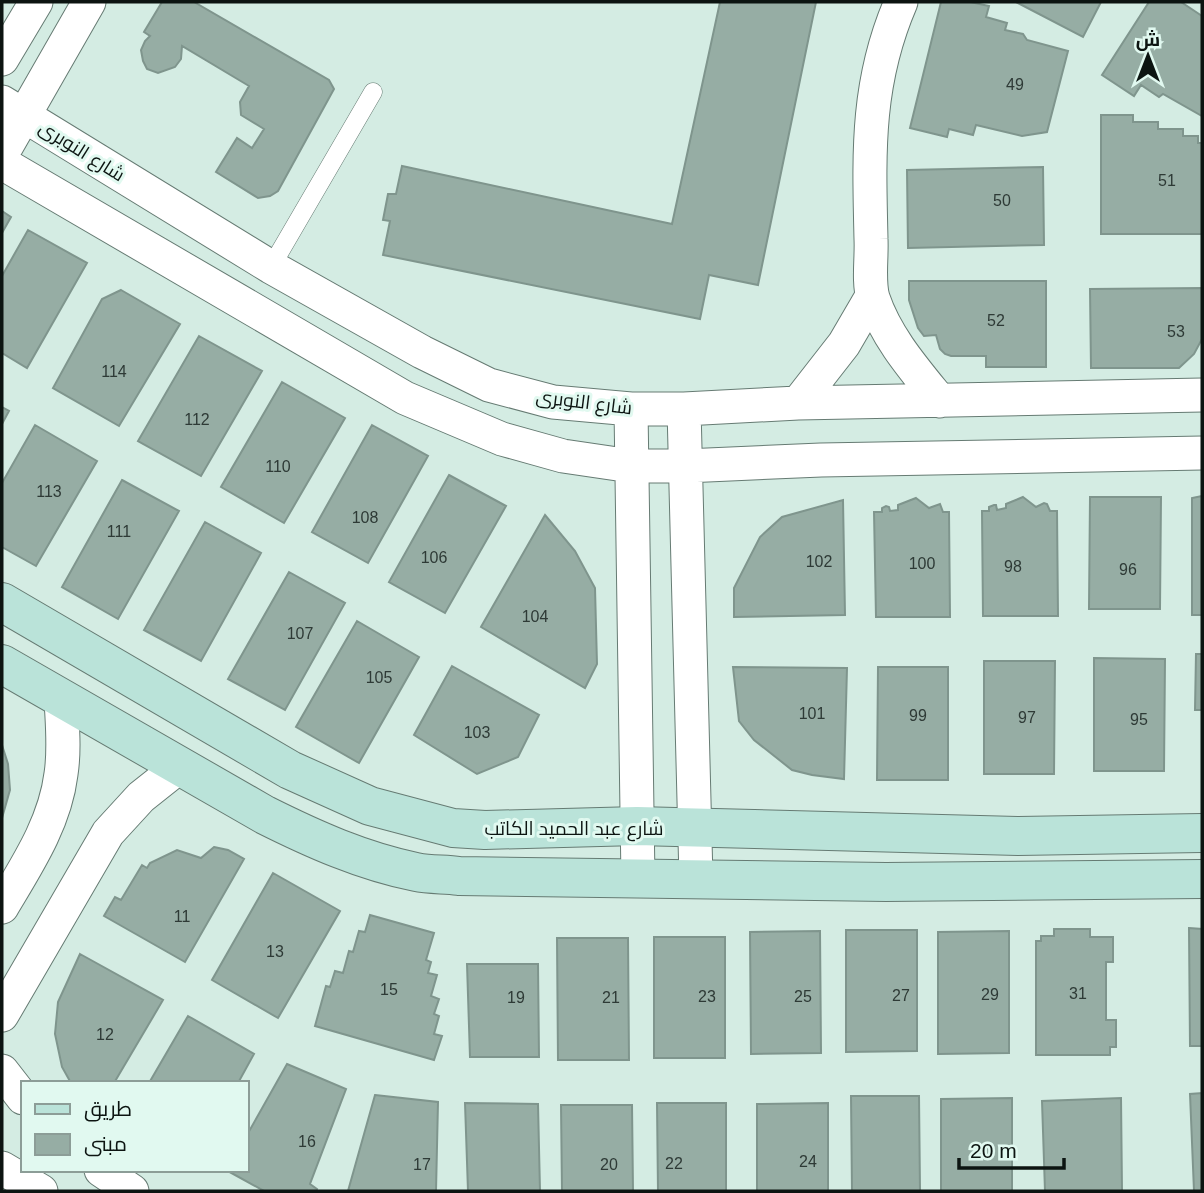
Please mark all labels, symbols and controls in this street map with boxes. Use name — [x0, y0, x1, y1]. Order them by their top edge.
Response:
north arrow — [1113, 21, 1183, 91]
text: ش — [1136, 29, 1160, 51]
house number: 49 — [1006, 76, 1024, 93]
street label: شارع النوبرى — [34, 116, 129, 188]
house number: 51 — [1158, 172, 1176, 189]
house number: 50 — [993, 192, 1011, 209]
house number: 52 — [987, 312, 1005, 329]
house number: 53 — [1167, 323, 1185, 340]
house number: 114 — [101, 363, 127, 380]
street label: شارع النوبرى — [534, 386, 633, 421]
house number: 112 — [184, 411, 210, 428]
house number: 110 — [265, 458, 291, 475]
house number: 113 — [36, 483, 62, 500]
house number: 108 — [352, 509, 378, 526]
house number: 111 — [107, 523, 131, 540]
house number: 106 — [421, 549, 447, 566]
house number: 102 — [806, 553, 832, 570]
house number: 100 — [909, 555, 935, 572]
house number: 98 — [1004, 558, 1022, 575]
house number: 96 — [1119, 561, 1137, 578]
house number: 104 — [522, 608, 548, 625]
house number: 107 — [287, 625, 313, 642]
house number: 105 — [366, 669, 392, 686]
house number: 101 — [799, 705, 825, 722]
house number: 99 — [909, 707, 927, 724]
house number: 97 — [1018, 709, 1036, 726]
house number: 95 — [1130, 711, 1148, 728]
house number: 103 — [464, 724, 490, 741]
street label: شارع عبد الحميد الكاتب — [484, 818, 664, 842]
house number: 11 — [174, 908, 190, 925]
house number: 13 — [266, 943, 284, 960]
house number: 15 — [380, 981, 398, 998]
house number: 31 — [1069, 985, 1087, 1002]
house number: 29 — [981, 986, 999, 1003]
house number: 27 — [892, 987, 910, 1004]
house number: 23 — [698, 988, 716, 1005]
house number: 25 — [794, 988, 812, 1005]
house number: 19 — [507, 989, 525, 1006]
house number: 21 — [602, 989, 620, 1006]
house number: 12 — [96, 1026, 114, 1043]
legend — [21, 1081, 248, 1172]
text: طريق — [84, 1097, 132, 1122]
scale bar — [959, 1126, 1064, 1170]
text: مبنى — [84, 1132, 127, 1157]
house number: 16 — [298, 1133, 316, 1150]
text: 20 m — [970, 1139, 1017, 1162]
house number: 24 — [799, 1153, 817, 1170]
house number: 22 — [665, 1155, 683, 1172]
house number: 17 — [413, 1156, 431, 1173]
house number: 20 — [600, 1156, 618, 1173]

